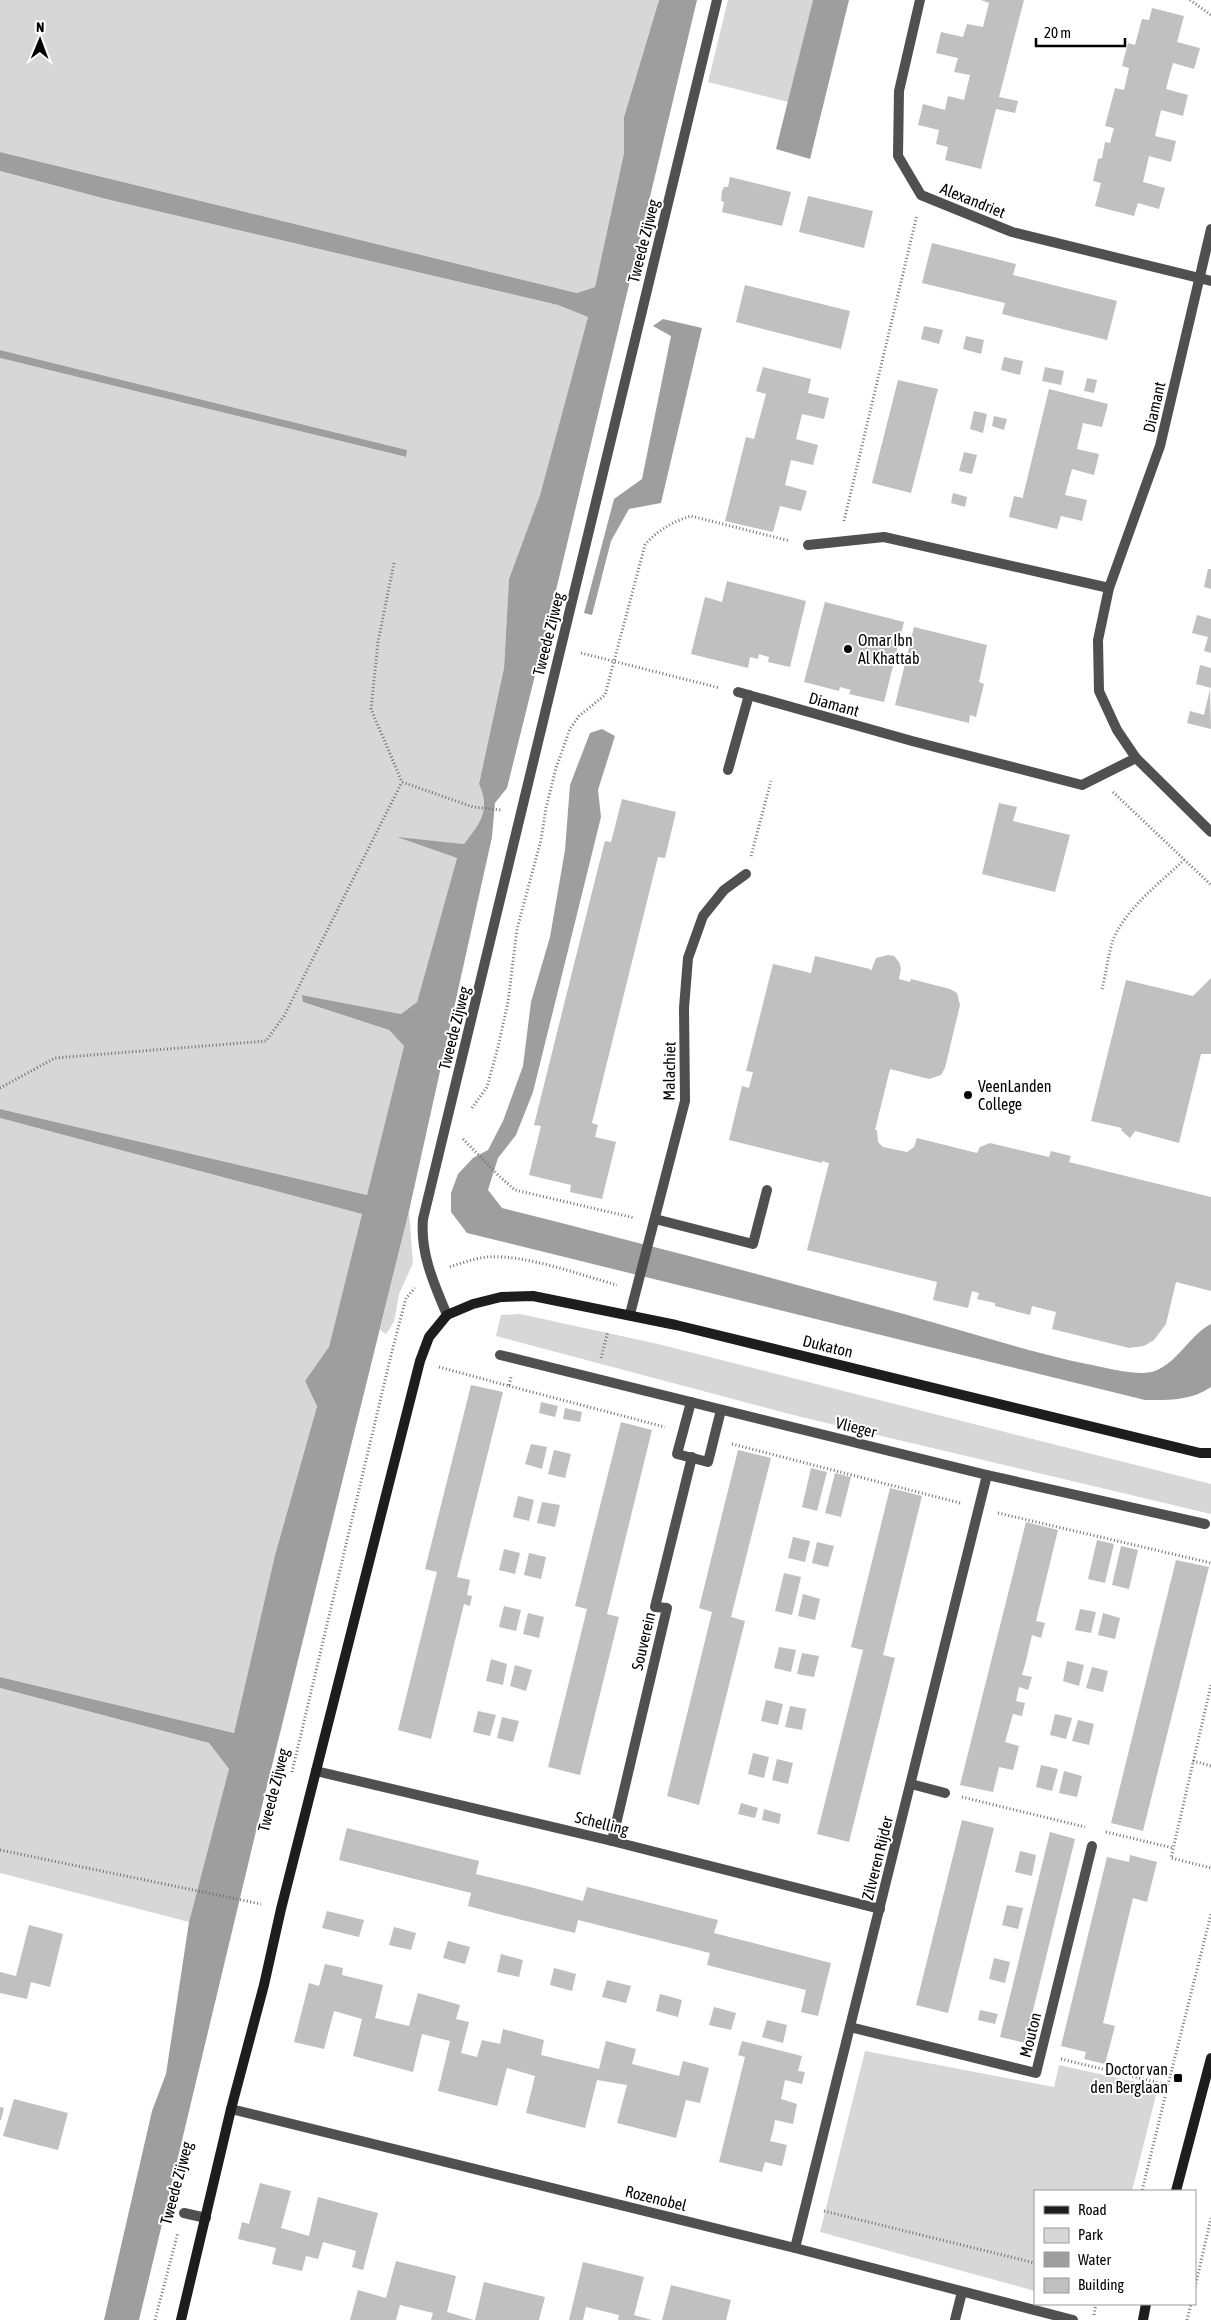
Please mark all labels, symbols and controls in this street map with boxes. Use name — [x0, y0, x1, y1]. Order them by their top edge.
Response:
north arrow — [15, 15, 65, 65]
scale bar — [1036, 15, 1125, 47]
text: N — [36, 19, 44, 35]
text: 20 m — [1044, 24, 1071, 41]
street label: Alexandriet — [938, 179, 1009, 221]
street label: Tweede Zijweg — [624, 197, 663, 285]
street label: Diamant — [1139, 380, 1169, 434]
street label: Tweede Zijweg — [529, 590, 568, 678]
place label: Omar Ibn Al Khattab — [858, 631, 920, 667]
marker: Omar Ibn Al Khattab — [842, 643, 854, 655]
street label: Diamant — [807, 688, 862, 720]
street label: Tweede Zijweg — [435, 984, 474, 1072]
street label: Malachiet — [659, 1041, 679, 1101]
place label: VeenLanden College — [978, 1077, 1052, 1114]
marker: VeenLanden College — [962, 1089, 974, 1101]
street label: Dukaton — [801, 1331, 855, 1361]
street label: Vlieger — [833, 1413, 879, 1442]
street label: Souverein — [628, 1610, 658, 1672]
street label: Tweede Zijweg — [254, 1746, 293, 1834]
street label: Schelling — [573, 1808, 631, 1839]
street label: Zilveren Rijder — [858, 1814, 897, 1902]
street label: Mouton — [1016, 2011, 1044, 2059]
place label: Doctor van den Berglaan — [1090, 2060, 1168, 2097]
marker: Doctor van den Berglaan — [1172, 2072, 1184, 2084]
street label: Tweede Zijweg — [156, 2139, 197, 2227]
street label: Rozenobel — [623, 2182, 689, 2214]
legend — [1034, 2190, 1196, 2305]
text: Road — [1078, 2201, 1107, 2218]
text: Park — [1078, 2226, 1103, 2243]
text: Water — [1078, 2251, 1111, 2268]
text: Building — [1078, 2276, 1124, 2293]

